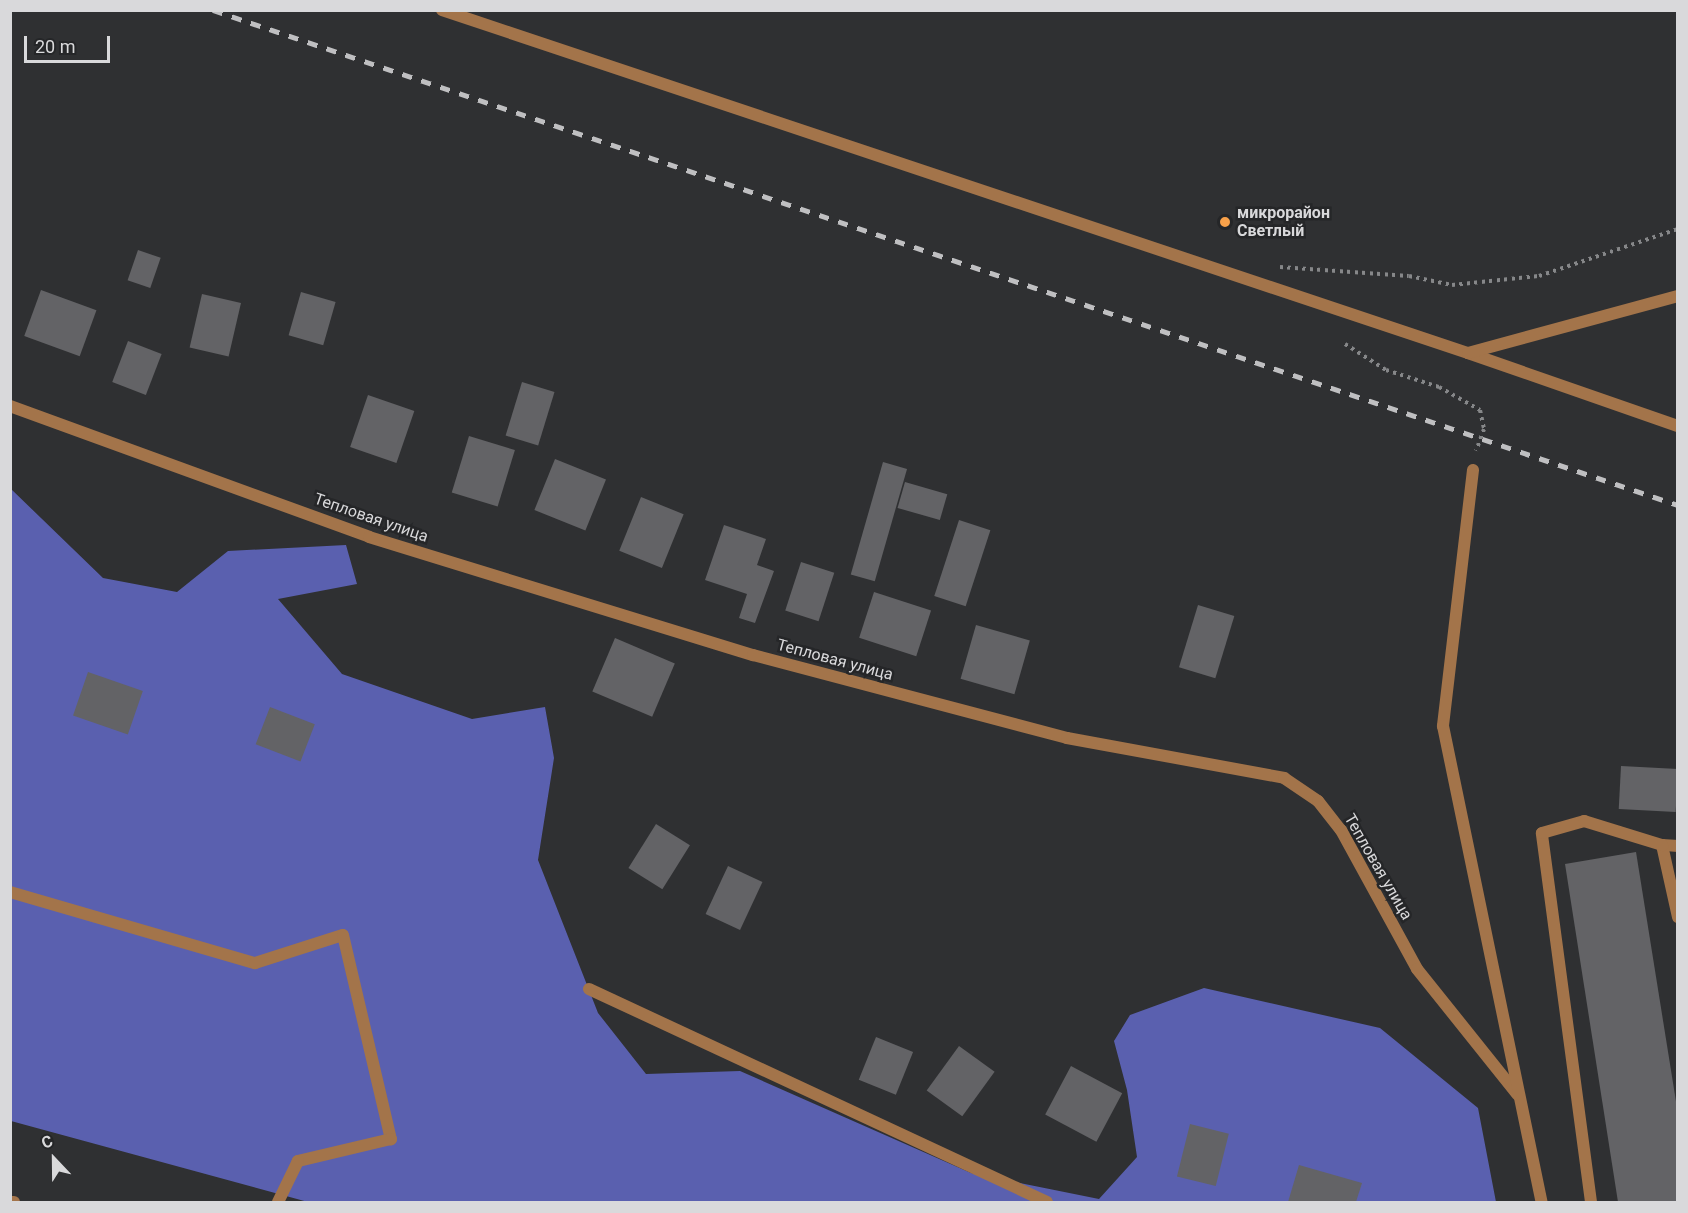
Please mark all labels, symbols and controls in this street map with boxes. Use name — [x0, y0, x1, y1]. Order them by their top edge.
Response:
scale bar — [27, 24, 112, 62]
text: 20 m — [35, 36, 75, 57]
place label: микрорайон Светлый — [1237, 203, 1330, 241]
marker: микрорайон Светлый — [1218, 215, 1232, 229]
street label: Тепловая улица — [311, 489, 431, 547]
street label: Тепловая улица — [775, 635, 895, 685]
street label: Тепловая улица — [1340, 811, 1416, 923]
north arrow — [24, 1129, 84, 1189]
text: С — [39, 1131, 55, 1153]

